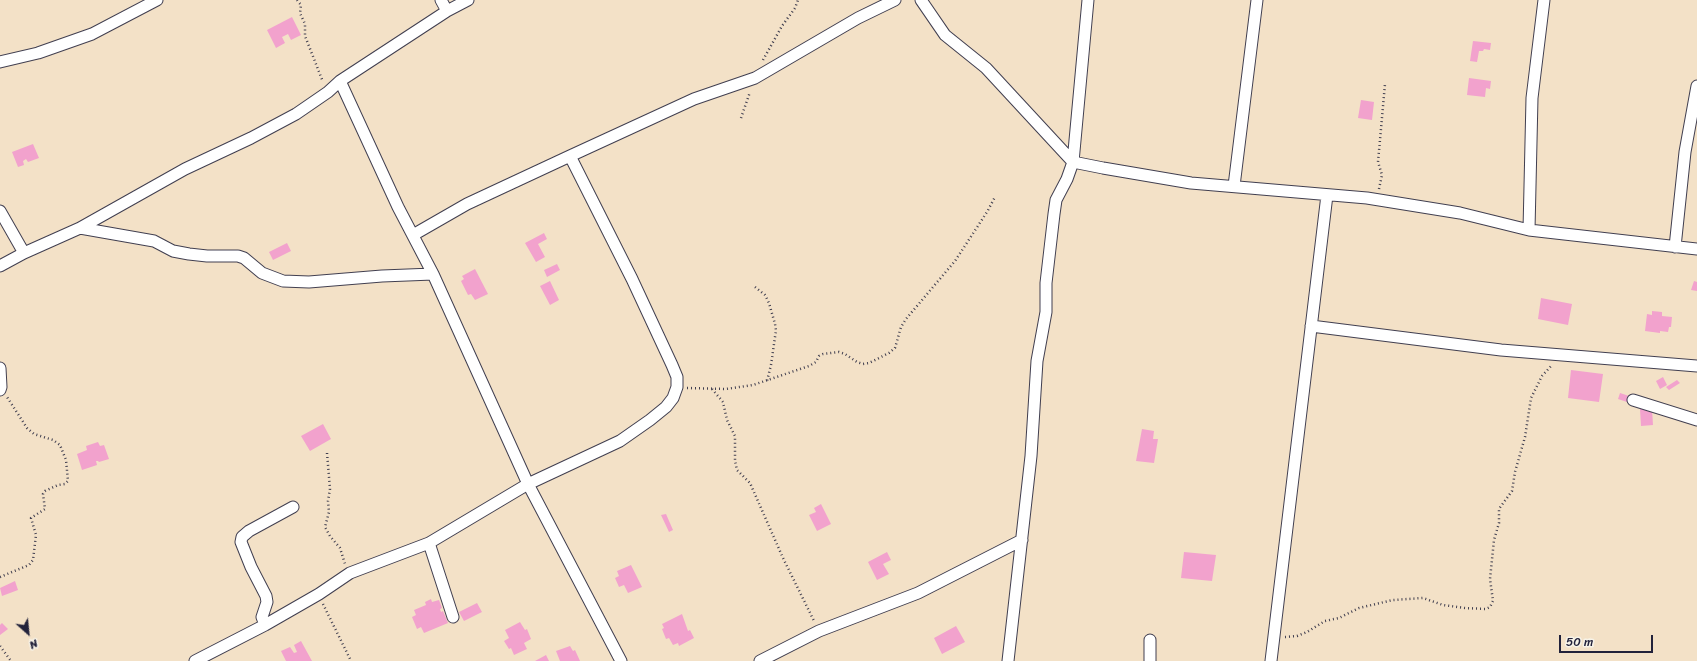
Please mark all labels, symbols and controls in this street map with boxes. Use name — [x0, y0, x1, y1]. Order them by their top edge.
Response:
north arrow — [8, 613, 48, 653]
scale bar — [1561, 627, 1655, 653]
text: 50 m — [1566, 631, 1593, 653]
text: N — [26, 634, 41, 654]

